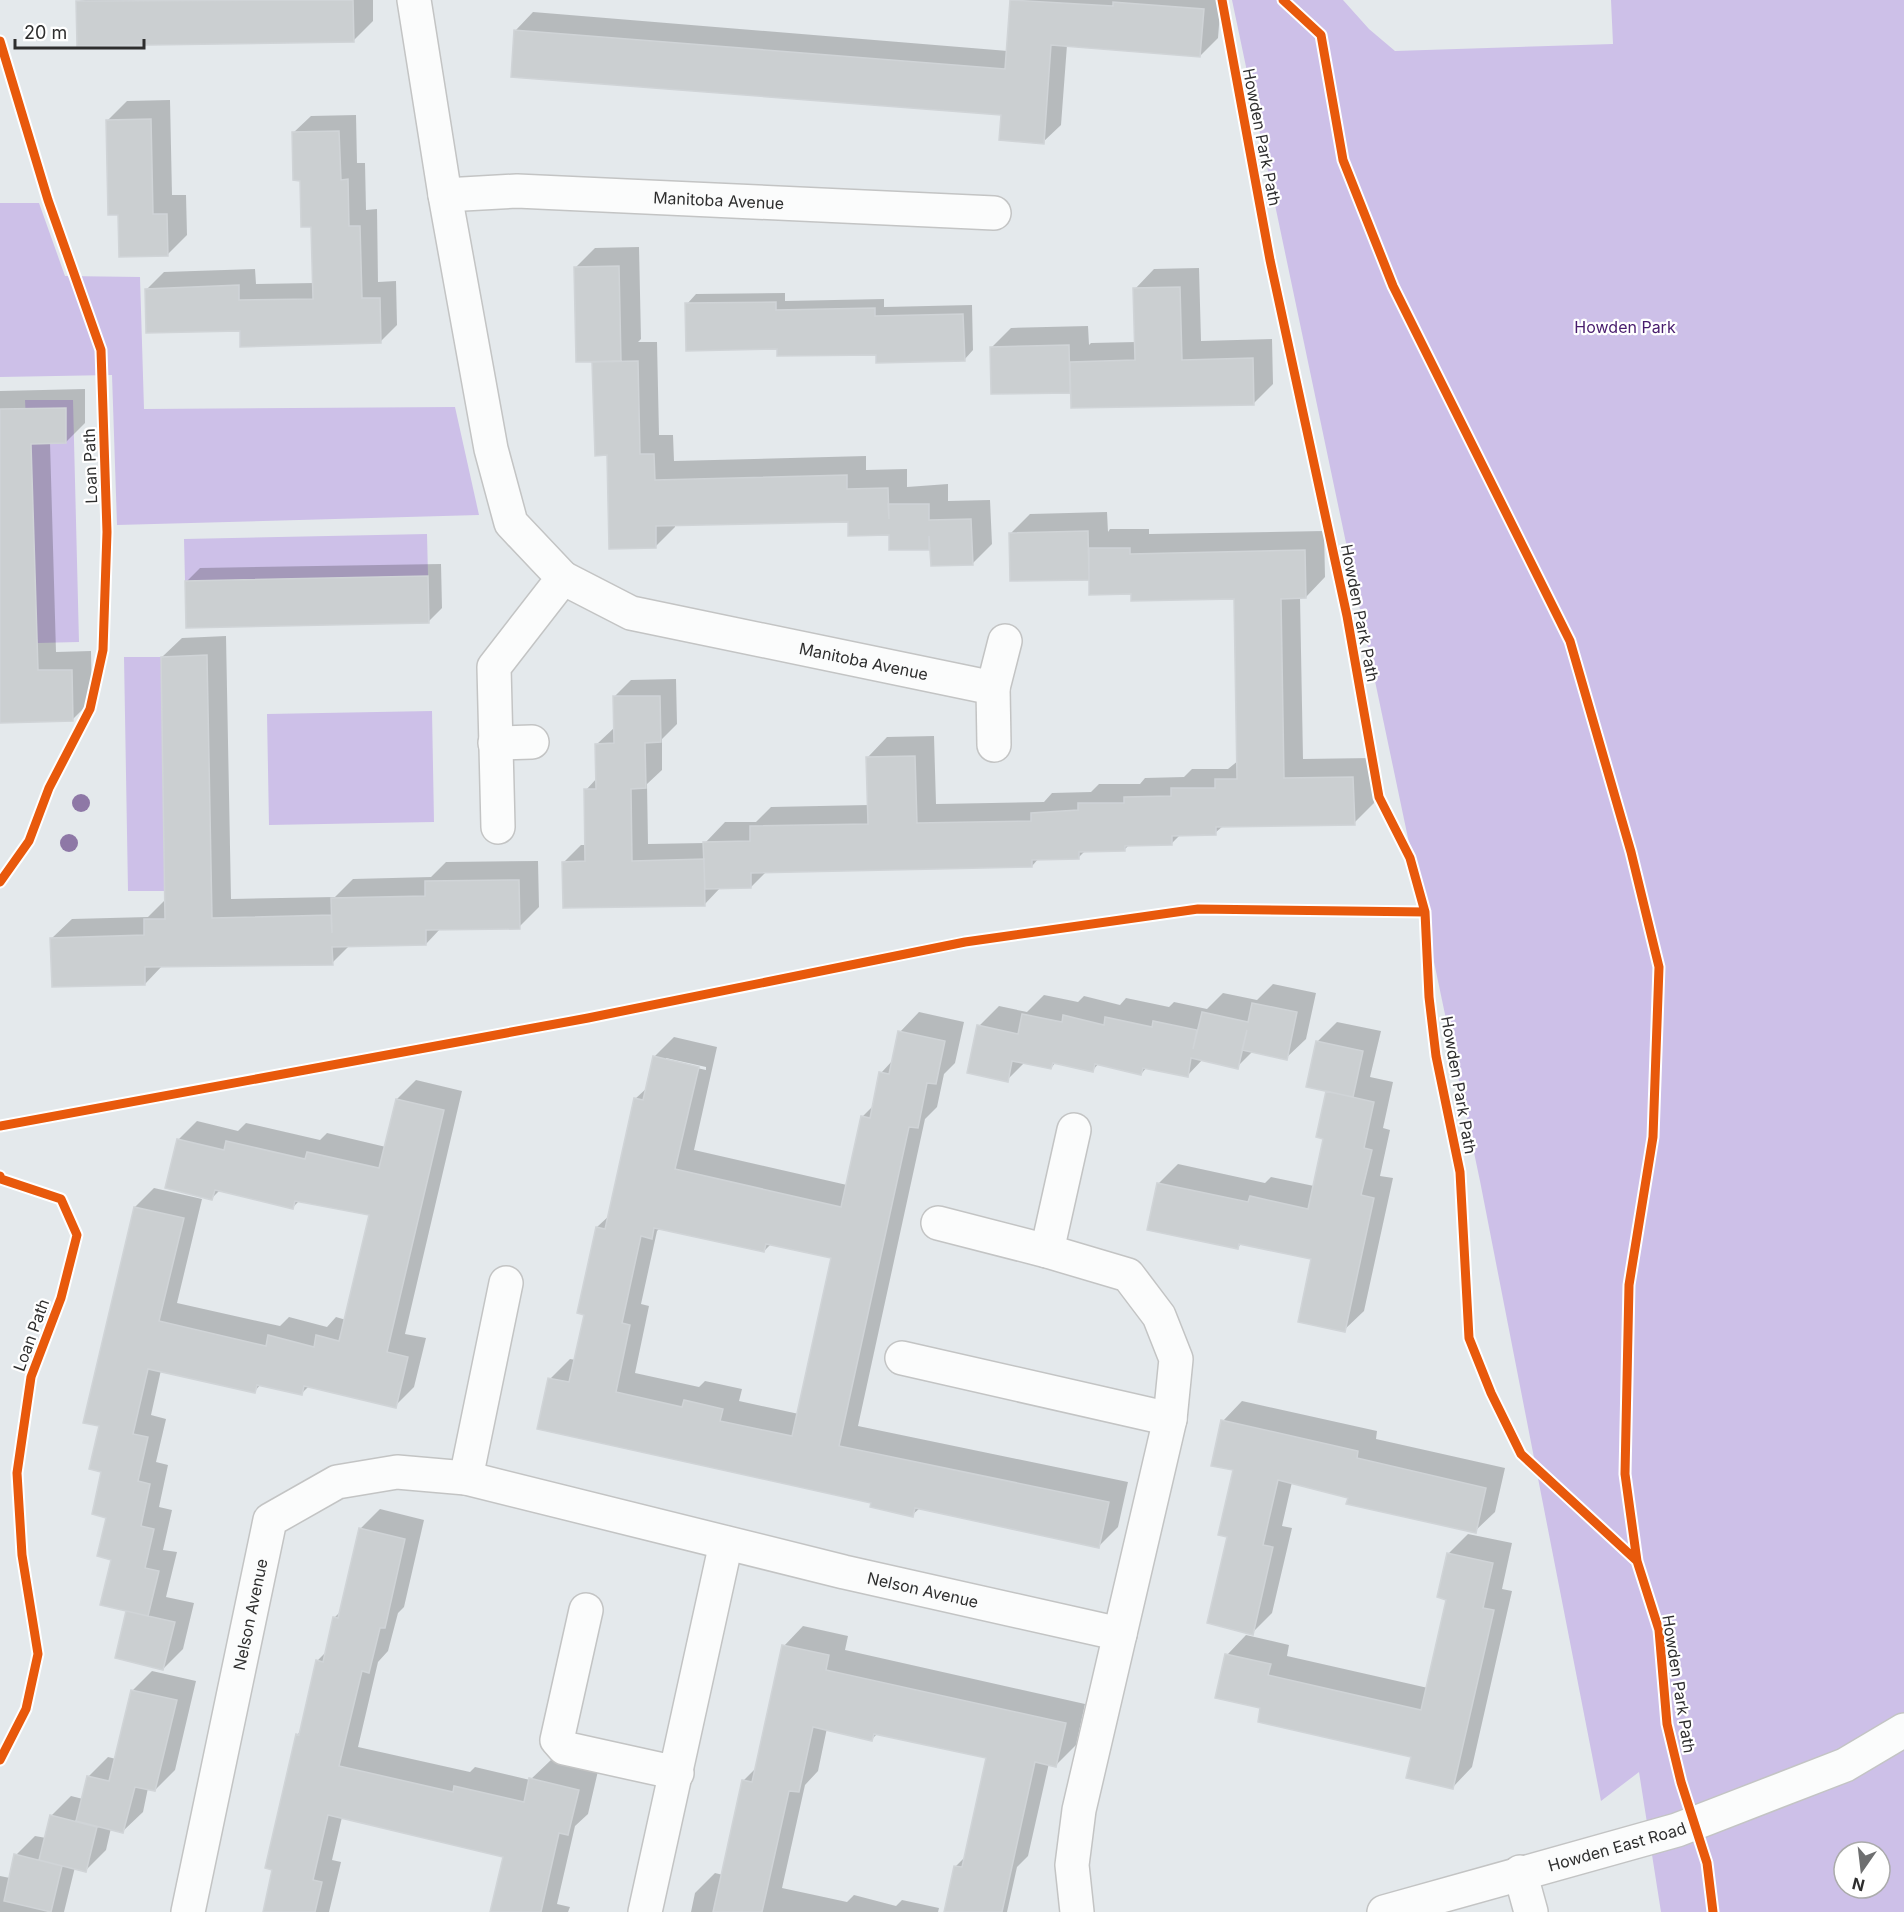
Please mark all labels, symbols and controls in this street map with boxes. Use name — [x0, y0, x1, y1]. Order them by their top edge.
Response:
scale bar — [15, 12, 144, 50]
text: 20 m — [24, 22, 67, 43]
street label: Howden Park Path — [1239, 67, 1285, 207]
street label: Manitoba Avenue — [653, 187, 785, 213]
park label: Howden Park — [1574, 317, 1676, 337]
street label: Loan Path — [79, 428, 101, 504]
street label: Howden Park Path — [1337, 543, 1383, 683]
street label: Manitoba Avenue — [797, 638, 930, 684]
street label: Howden Park Path — [1437, 1014, 1481, 1156]
street label: Loan Path — [9, 1296, 53, 1374]
street label: Nelson Avenue — [229, 1557, 272, 1672]
street label: Nelson Avenue — [865, 1568, 980, 1612]
street label: Howden Park Path — [1658, 1613, 1700, 1755]
street label: Howden East Road — [1546, 1817, 1689, 1876]
north arrow — [1832, 1840, 1892, 1900]
text: N — [1850, 1873, 1867, 1896]

